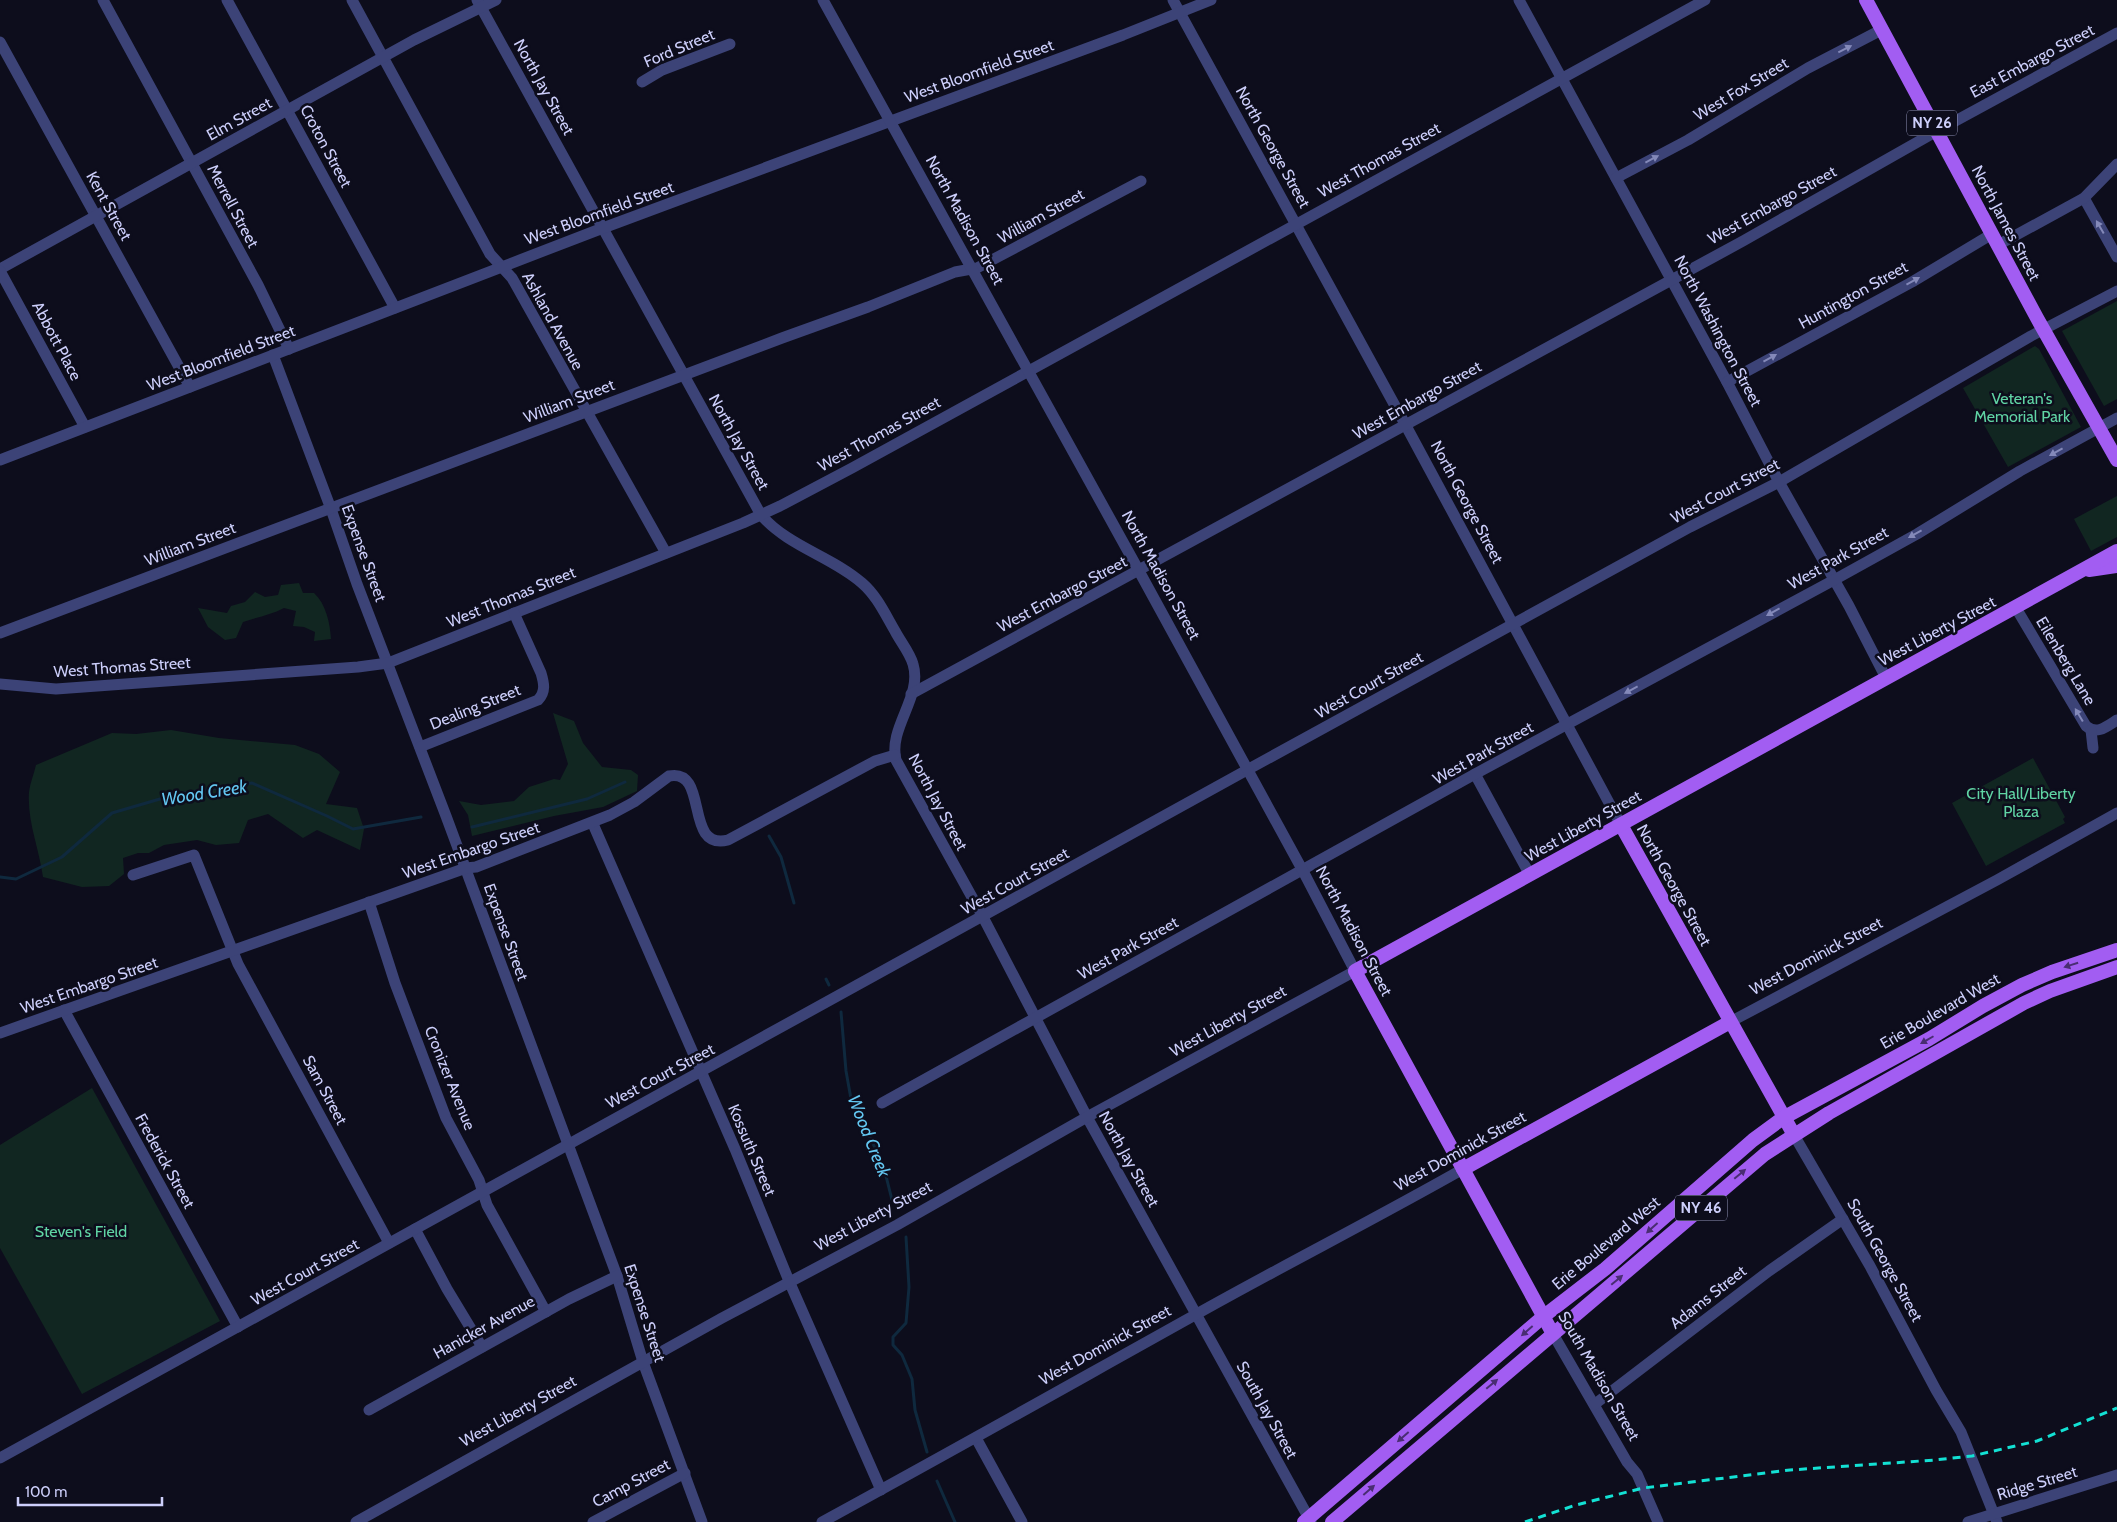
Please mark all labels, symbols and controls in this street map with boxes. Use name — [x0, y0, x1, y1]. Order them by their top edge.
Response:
street label: East Embargo Street — [1967, 20, 2098, 102]
street label: Ford Street — [641, 24, 718, 71]
street label: West Bloomfield Street — [902, 35, 1057, 107]
street label: North Jay Street — [510, 36, 578, 139]
one-way arrow — [1838, 45, 1852, 53]
street label: West Fox Street — [1690, 53, 1792, 125]
street label: North George Street — [1232, 83, 1315, 212]
street label: Elm Street — [203, 93, 275, 145]
street label: Croton Street — [296, 101, 356, 191]
road number: NY 26 — [1907, 110, 1957, 136]
street label: West Thomas Street — [1314, 118, 1444, 202]
street label: North Madison Street — [922, 152, 1009, 288]
one-way arrow — [1645, 155, 1659, 163]
street label: Merrell Street — [203, 161, 263, 251]
street label: West Embargo Street — [1704, 161, 1840, 248]
street label: North James Street — [1968, 162, 2045, 284]
street label: Kent Street — [82, 168, 136, 244]
street label: West Bloomfield Street — [522, 177, 677, 249]
street label: William Street — [994, 184, 1088, 248]
one-way arrow — [2096, 221, 2105, 234]
street label: North Washington Street — [1670, 252, 1766, 410]
street label: Huntington Street — [1795, 257, 1911, 333]
street label: Ashland Avenue — [518, 269, 588, 373]
one-way arrow — [1906, 276, 1920, 285]
street label: Abbott Place — [28, 298, 86, 384]
street label: West Bloomfield Street — [144, 321, 298, 395]
one-way arrow — [1764, 354, 1777, 363]
street label: West Embargo Street — [1349, 356, 1485, 443]
street label: William Street — [521, 375, 618, 427]
park label: Veteran's Memorial Park — [1974, 389, 2071, 426]
street label: North Jay Street — [705, 391, 773, 494]
street label: West Thomas Street — [814, 392, 944, 476]
street label: North George Street — [1427, 437, 1508, 567]
one-way arrow — [2048, 448, 2063, 456]
street label: West Court Street — [1667, 454, 1783, 528]
street label: Expense Street — [338, 502, 391, 605]
street label: North Madison Street — [1118, 507, 1205, 643]
street label: William Street — [142, 518, 239, 570]
street label: West Park Street — [1784, 522, 1892, 593]
one-way arrow — [1908, 530, 1923, 538]
street label: West Embargo Street — [994, 552, 1131, 636]
street label: West Thomas Street — [444, 562, 579, 632]
street label: West Liberty Street — [1875, 592, 1999, 670]
one-way arrow — [1766, 608, 1780, 617]
street label: Eilenberg Lane — [2032, 613, 2100, 709]
street label: West Court Street — [1312, 647, 1427, 722]
street label: West Thomas Street — [53, 653, 192, 681]
street label: Dealing Street — [427, 680, 524, 734]
one-way arrow — [1624, 686, 1637, 695]
one-way arrow — [2075, 708, 2084, 721]
street label: West Park Street — [1429, 717, 1537, 788]
street label: North Jay Street — [905, 750, 972, 854]
water label: Wood Creek — [159, 775, 250, 811]
park label: City Hall/Liberty Plaza — [1966, 784, 2076, 821]
street label: West Liberty Street — [1522, 786, 1645, 866]
street label: West Embargo Street — [400, 817, 543, 882]
street label: North George Street — [1633, 821, 1716, 950]
street label: West Court Street — [958, 843, 1073, 918]
street label: North Madison Street — [1312, 863, 1397, 1000]
street label: Expense Street — [480, 881, 533, 984]
street label: West Park Street — [1074, 912, 1182, 983]
street label: West Dominick Street — [1746, 913, 1886, 999]
street label: West Embargo Street — [18, 952, 161, 1017]
one-way arrow — [2063, 962, 2078, 970]
street label: Erie Boulevard West — [1877, 969, 2004, 1053]
street label: West Liberty Street — [1167, 981, 1290, 1061]
street label: Cronizer Avenue — [420, 1023, 480, 1133]
one-way arrow — [1920, 1035, 1933, 1044]
street label: West Court Street — [602, 1039, 718, 1113]
street label: Sam Street — [299, 1052, 351, 1128]
water label: Wood Creek — [843, 1092, 896, 1181]
street label: Kossuth Street — [724, 1101, 780, 1199]
street label: West Dominick Street — [1391, 1107, 1530, 1195]
street label: North Jay Street — [1095, 1108, 1163, 1211]
street label: Frederick Street — [131, 1110, 199, 1212]
one-way arrow — [1734, 1169, 1747, 1180]
street label: West Liberty Street — [811, 1177, 935, 1255]
street label: Erie Boulevard West — [1548, 1192, 1664, 1294]
street label: South George Street — [1843, 1195, 1927, 1325]
road number: NY 46 — [1675, 1196, 1727, 1220]
park label: Steven's Field — [35, 1222, 127, 1241]
one-way arrow — [1646, 1222, 1658, 1234]
street label: West Court Street — [248, 1234, 363, 1309]
street label: Adams Street — [1666, 1261, 1750, 1333]
street label: Expense Street — [620, 1262, 670, 1365]
one-way arrow — [1610, 1274, 1623, 1285]
street label: Hanicker Avenue — [430, 1291, 538, 1363]
street label: West Dominick Street — [1036, 1301, 1175, 1389]
street label: South Madison Street — [1554, 1308, 1644, 1445]
one-way arrow — [1520, 1326, 1533, 1337]
street label: South Jay Street — [1232, 1358, 1302, 1462]
street label: West Liberty Street — [457, 1371, 580, 1451]
one-way arrow — [1486, 1379, 1499, 1390]
one-way arrow — [1398, 1431, 1410, 1443]
street label: Camp Street — [589, 1454, 674, 1511]
street label: Ridge Street — [1995, 1462, 2080, 1504]
scale bar — [18, 1474, 161, 1506]
text: 100 m — [25, 1483, 67, 1501]
one-way arrow — [1363, 1485, 1375, 1496]

